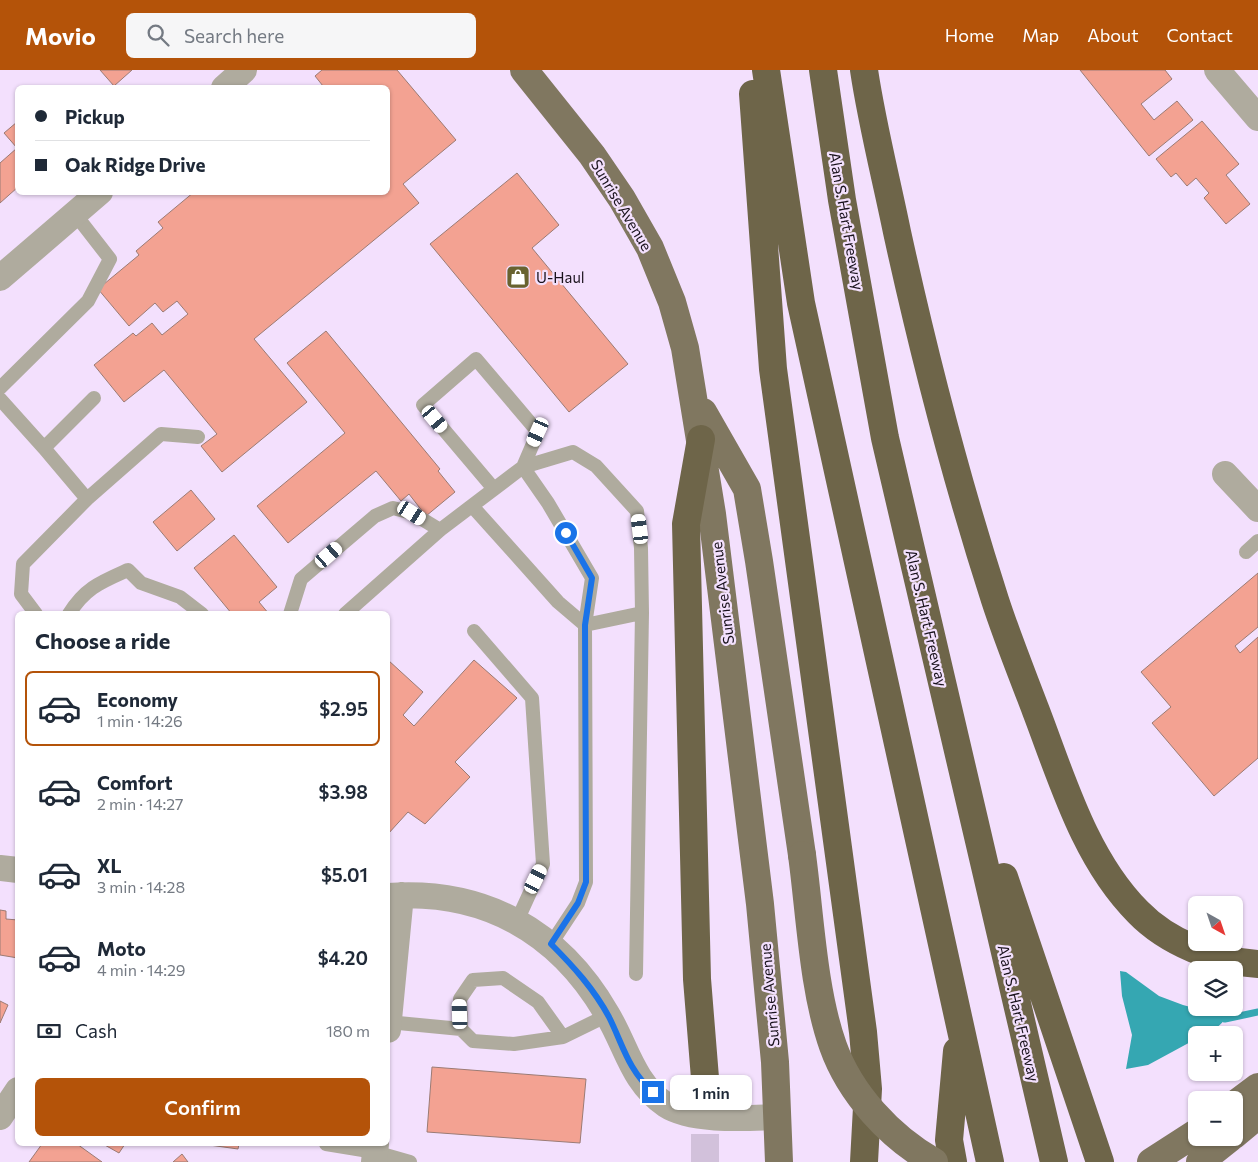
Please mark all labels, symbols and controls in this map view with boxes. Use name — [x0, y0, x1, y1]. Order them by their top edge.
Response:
search box — [126, 13, 476, 58]
text: Movio — [25, 21, 96, 50]
icon: search — [144, 21, 172, 49]
text: Search here — [184, 24, 284, 47]
text: Home — [945, 24, 994, 46]
text: Map — [1022, 24, 1059, 46]
text: About — [1087, 24, 1139, 46]
text: Contact — [1167, 24, 1233, 46]
text: Pickup — [65, 105, 125, 128]
street label: Alan S. Hart Freeway — [826, 151, 868, 292]
text: Oak Ridge Drive — [65, 153, 205, 176]
street label: Sunrise Avenue — [588, 156, 656, 254]
shop icon: U-Haul — [505, 264, 531, 290]
place label: U-Haul — [536, 268, 585, 286]
car — [419, 403, 450, 435]
car — [525, 415, 550, 449]
car — [395, 499, 428, 527]
car — [630, 513, 649, 545]
route start — [555, 522, 577, 544]
car — [312, 539, 345, 571]
street label: Sunrise Avenue — [707, 541, 737, 645]
street label: Alan S. Hart Freeway — [903, 548, 952, 688]
text: Choose a ride — [35, 627, 170, 654]
icon: car — [37, 686, 82, 731]
text: Economy — [97, 688, 178, 711]
text: $2.95 — [319, 697, 368, 720]
text: 1 min · 14:26 — [97, 711, 183, 730]
icon: car — [37, 769, 82, 814]
text: Comfort — [97, 771, 173, 794]
text: $3.98 — [319, 780, 368, 803]
text: 2 min · 14:27 — [97, 794, 184, 813]
icon: car — [37, 852, 82, 897]
text: XL — [97, 854, 122, 877]
car — [522, 862, 549, 896]
text: $5.01 — [321, 863, 368, 886]
text: 3 min · 14:28 — [97, 877, 185, 896]
north arrow — [1188, 896, 1242, 951]
map controls — [1188, 896, 1243, 1146]
icon: car — [37, 935, 82, 980]
text: Moto — [97, 937, 146, 960]
street label: Sunrise Avenue — [756, 943, 782, 1047]
street label: Alan S. Hart Freeway — [995, 943, 1044, 1083]
text: $4.20 — [318, 946, 368, 969]
text: 4 min · 14:29 — [97, 960, 186, 979]
button: layers — [1188, 961, 1243, 1016]
car — [451, 999, 468, 1029]
icon: cash — [35, 1017, 63, 1045]
text: Cash — [75, 1019, 117, 1042]
text: 180 m — [326, 1021, 370, 1040]
button: + — [1188, 1026, 1243, 1081]
callout: 1 min — [670, 1074, 753, 1110]
button: Confirm — [35, 1078, 370, 1136]
route end — [642, 1081, 664, 1103]
text: 1 min — [692, 1083, 730, 1102]
button: − — [1188, 1091, 1243, 1146]

